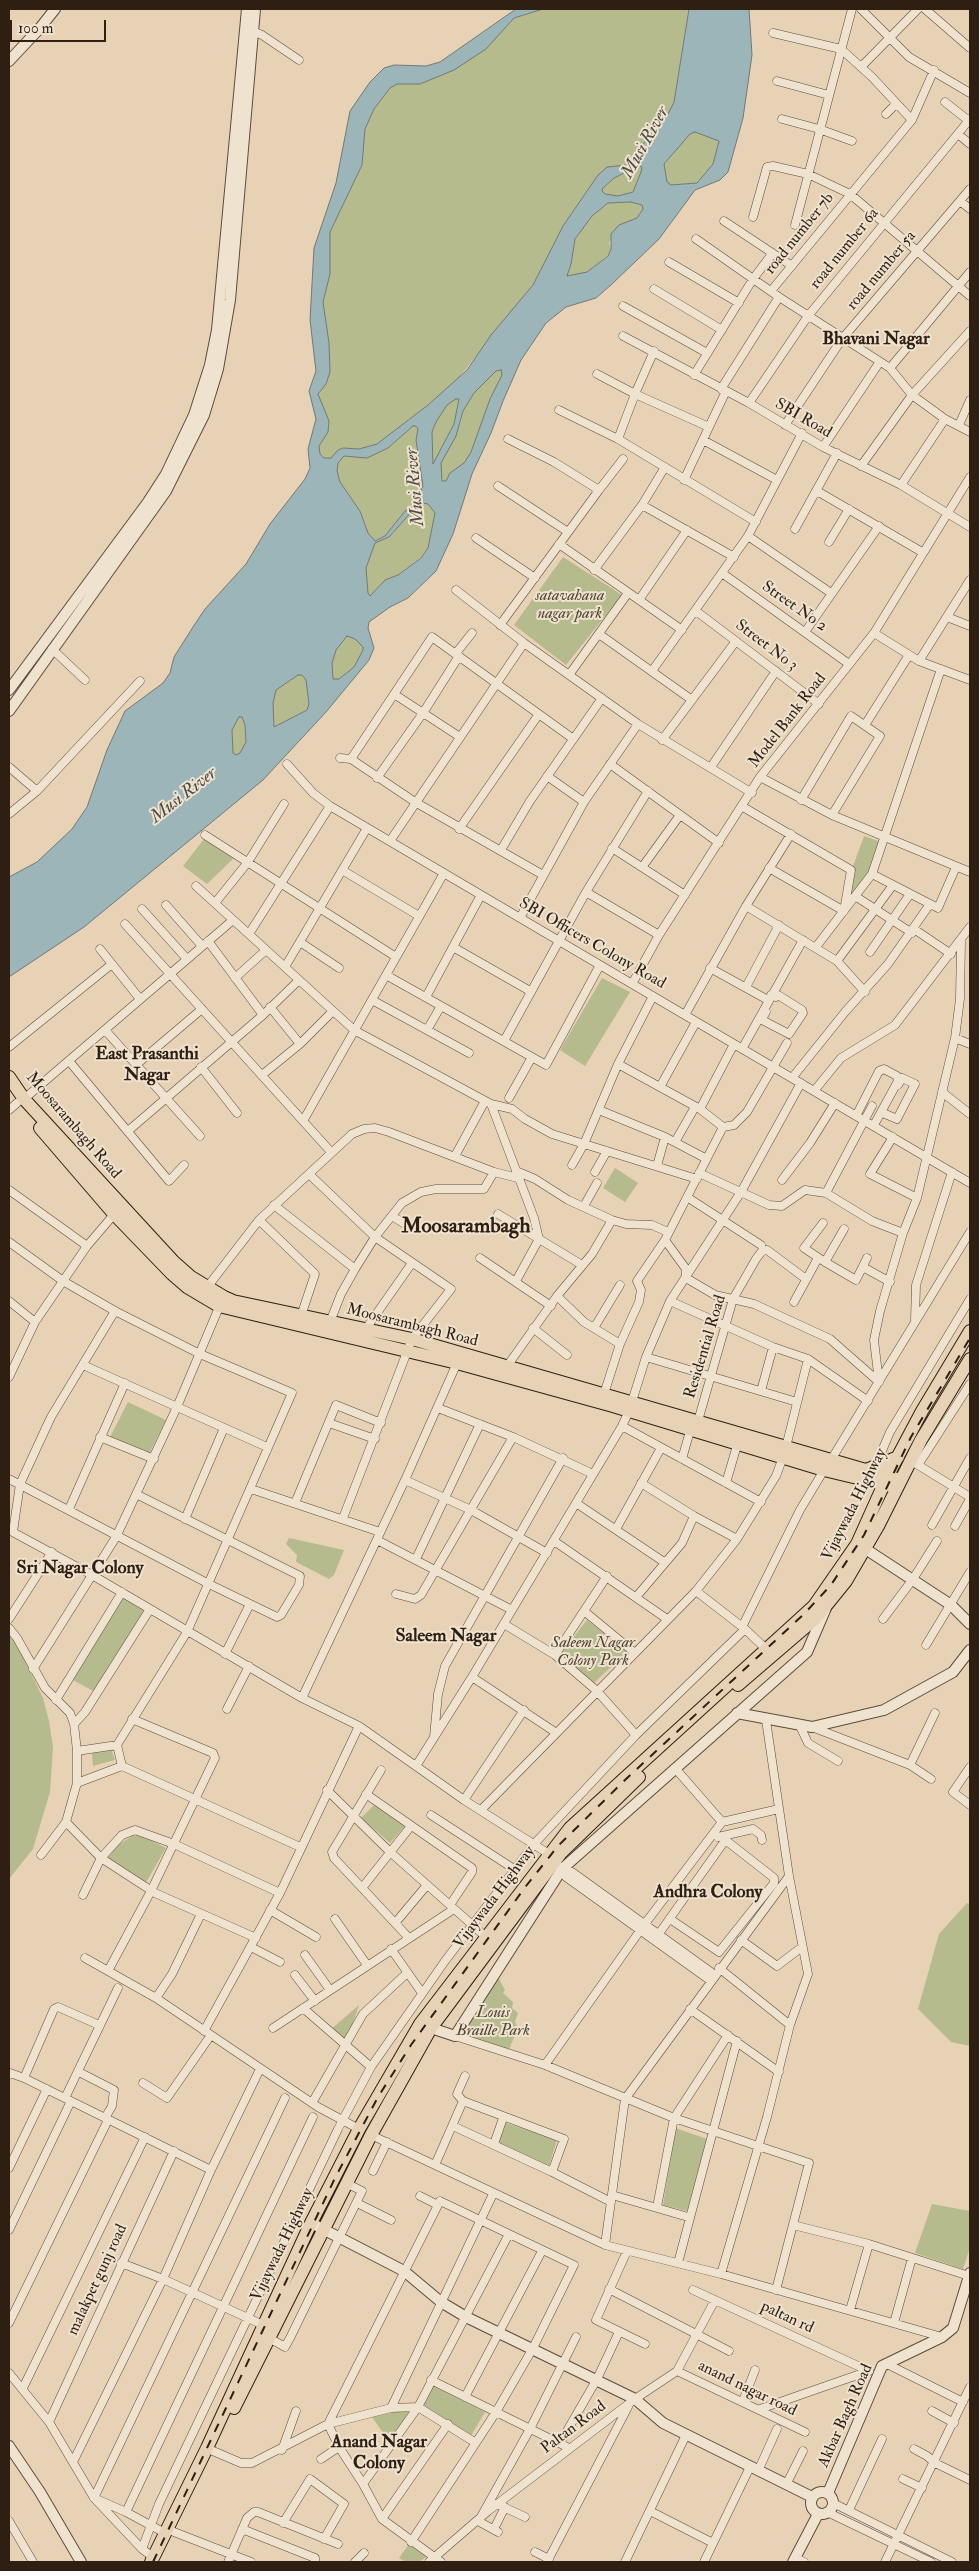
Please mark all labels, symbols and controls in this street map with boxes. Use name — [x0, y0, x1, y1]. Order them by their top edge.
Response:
scale bar — [12, 10, 109, 42]
text: 100 m — [18, 19, 53, 38]
water label: Musi River — [618, 103, 674, 183]
street label: road number 7b — [761, 189, 839, 279]
street label: road number 6a — [806, 205, 884, 293]
street label: road number 5a — [843, 227, 921, 315]
district label: Bhavani Nagar — [822, 329, 930, 351]
street label: SBI Road — [771, 395, 835, 443]
water label: Musi River — [402, 447, 430, 527]
street label: Street No 2 — [758, 578, 830, 636]
park label: satavahana nagar park — [536, 587, 604, 625]
street label: Street No 3 — [731, 616, 801, 676]
street label: Model Bank Road — [745, 670, 831, 772]
water label: Musi River — [146, 763, 222, 829]
street label: SBI Officers Colony Road — [515, 894, 669, 994]
district label: East Prasanthi Nagar — [95, 1044, 199, 1086]
street label: Moosarambagh Road — [21, 1069, 125, 1183]
district label: Moosarambagh — [402, 1214, 530, 1240]
street label: Residential Road — [681, 1293, 731, 1401]
street label: Moosarambagh Road — [344, 1300, 480, 1352]
street label: Vijaywada Highway — [818, 1446, 892, 1564]
district label: Sri Nagar Colony — [16, 1558, 144, 1580]
district label: Saleem Nagar — [396, 1626, 496, 1648]
park label: Saleem Nagar Colony Park — [551, 1634, 635, 1672]
street label: Vijaywada Highway — [450, 1843, 540, 1953]
district label: Andhra Colony — [654, 1882, 762, 1904]
park label: Louis Braille Park — [456, 2004, 530, 2042]
street label: Vijaywada Highway — [247, 2185, 319, 2305]
street label: malakpet gunj road — [64, 2221, 132, 2339]
street label: paltan rd — [758, 2298, 816, 2338]
street label: anand nagar road — [694, 2357, 800, 2421]
street label: Akbar Bagh Road — [815, 2361, 877, 2471]
street label: Paltan Road — [538, 2397, 610, 2459]
district label: Anand Nagar Colony — [331, 2432, 427, 2474]

